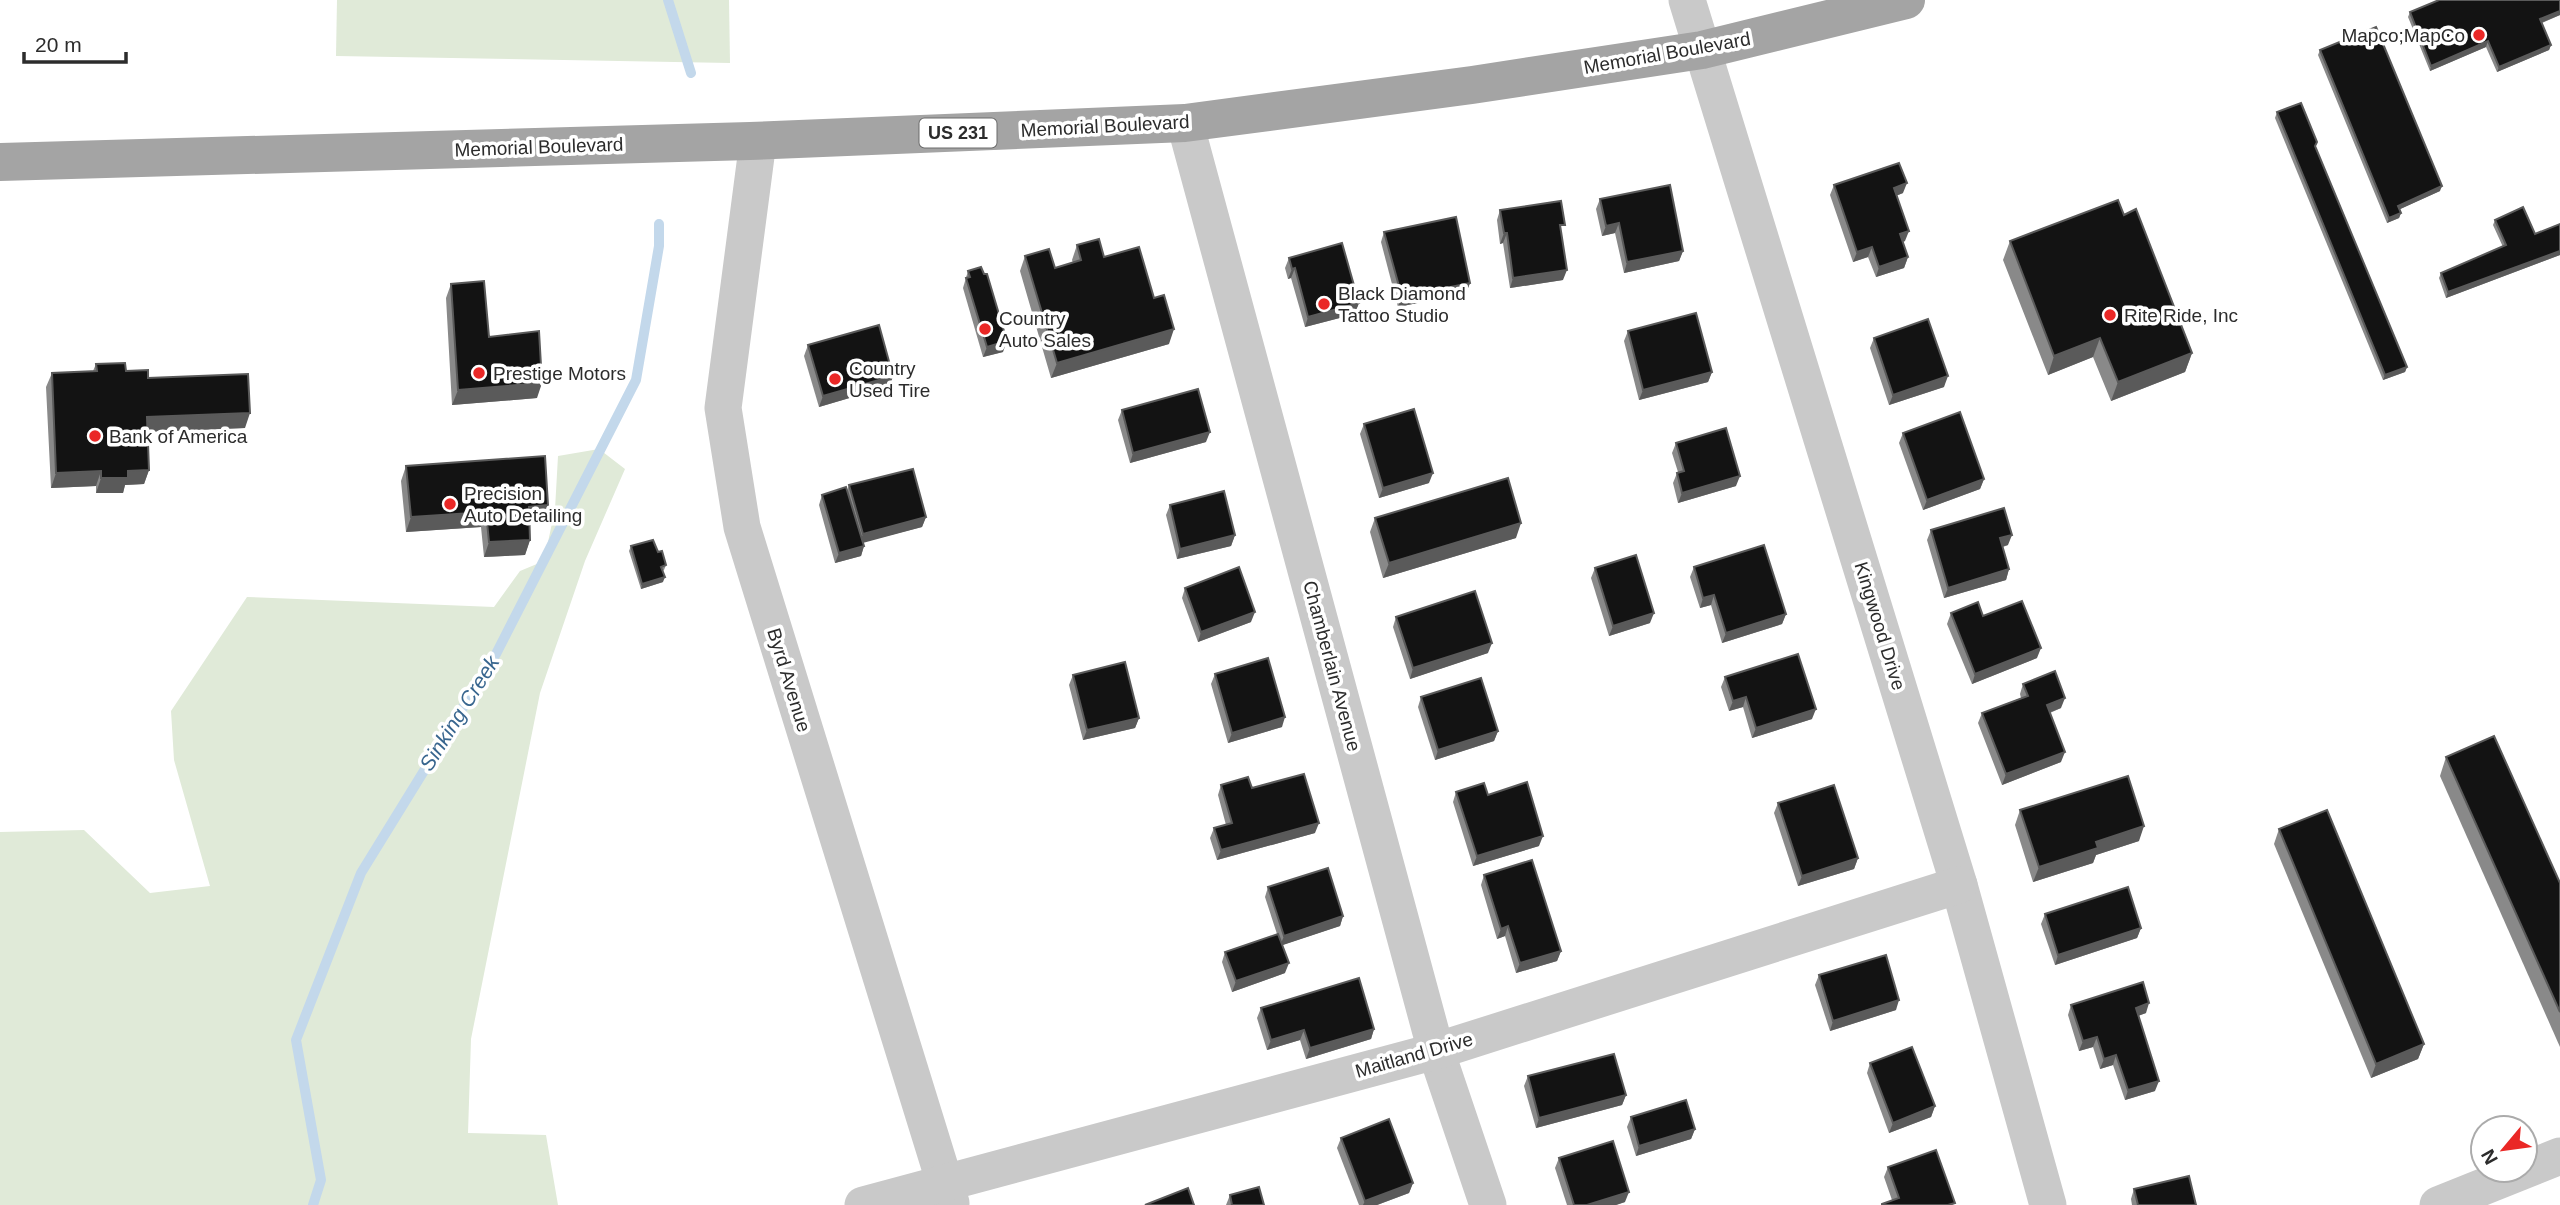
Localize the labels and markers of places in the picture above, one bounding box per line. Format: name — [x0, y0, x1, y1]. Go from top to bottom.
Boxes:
place label: Mapco;MapCo — [2341, 25, 2465, 46]
marker: Mapco;MapCo — [2471, 27, 2487, 43]
place label: Black Diamond Tattoo Studio — [1338, 283, 1466, 326]
marker: Black Diamond Tattoo Studio — [1316, 296, 1332, 312]
place label: Rite Ride, Inc — [2124, 305, 2238, 326]
marker: Rite Ride, Inc — [2102, 307, 2118, 323]
place label: Country Auto Sales — [999, 308, 1091, 351]
marker: Country Auto Sales — [977, 321, 993, 337]
place label: Country Used Tire — [849, 358, 930, 401]
place label: Prestige Motors — [493, 363, 626, 384]
marker: Prestige Motors — [471, 365, 487, 381]
marker: Country Used Tire — [827, 371, 843, 387]
place label: Bank of America — [109, 426, 248, 447]
marker: Bank of America — [87, 428, 103, 444]
place label: Precision Auto Detailing — [464, 483, 582, 526]
marker: Precision Auto Detailing — [442, 496, 458, 512]

